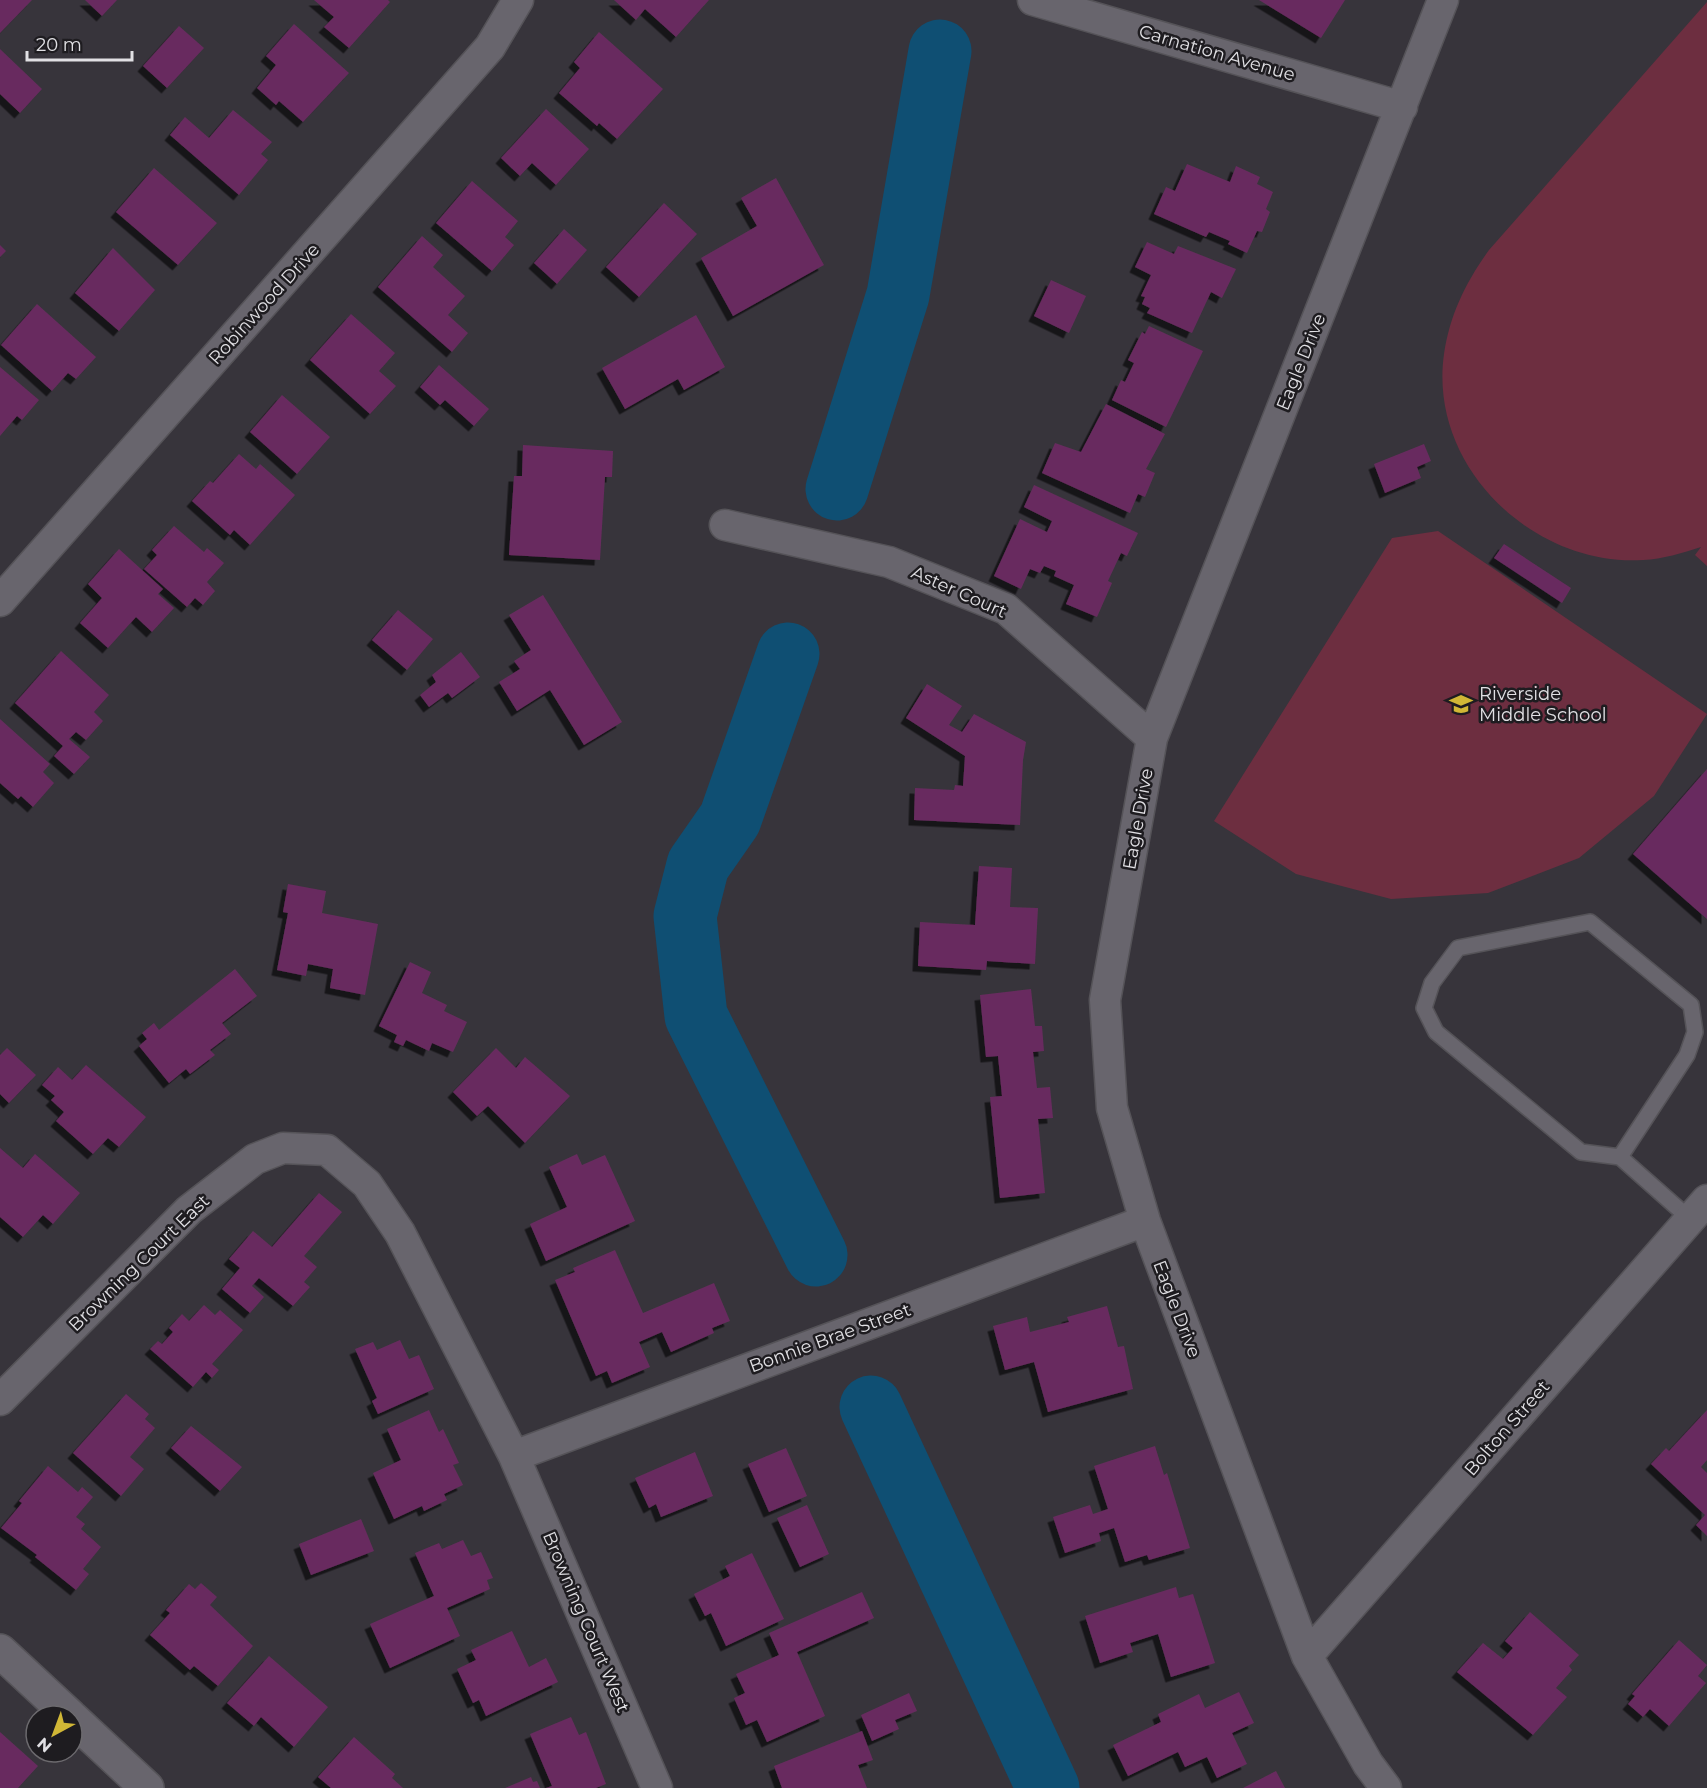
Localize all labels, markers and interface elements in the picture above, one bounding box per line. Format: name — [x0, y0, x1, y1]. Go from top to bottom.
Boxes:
street label: Carnation Avenue — [1136, 20, 1298, 86]
scale bar — [27, 24, 132, 62]
text: 20 m — [36, 34, 82, 56]
street label: Robinwood Drive — [204, 239, 324, 369]
street label: Eagle Drive — [1272, 310, 1330, 414]
street label: Aster Court — [908, 561, 1010, 623]
place label: Riverside Middle School — [1479, 683, 1607, 726]
school or university icon: Riverside Middle School — [1448, 691, 1474, 717]
street label: Eagle Drive — [1118, 767, 1158, 871]
street label: Browning Court East — [64, 1190, 214, 1336]
street label: Eagle Drive — [1148, 1257, 1206, 1361]
street label: Bonnie Brae Street — [746, 1299, 914, 1377]
street label: Bolton Street — [1460, 1376, 1554, 1480]
street label: Browning Court West — [538, 1528, 634, 1716]
north arrow — [24, 1704, 84, 1764]
text: N — [33, 1734, 56, 1756]

